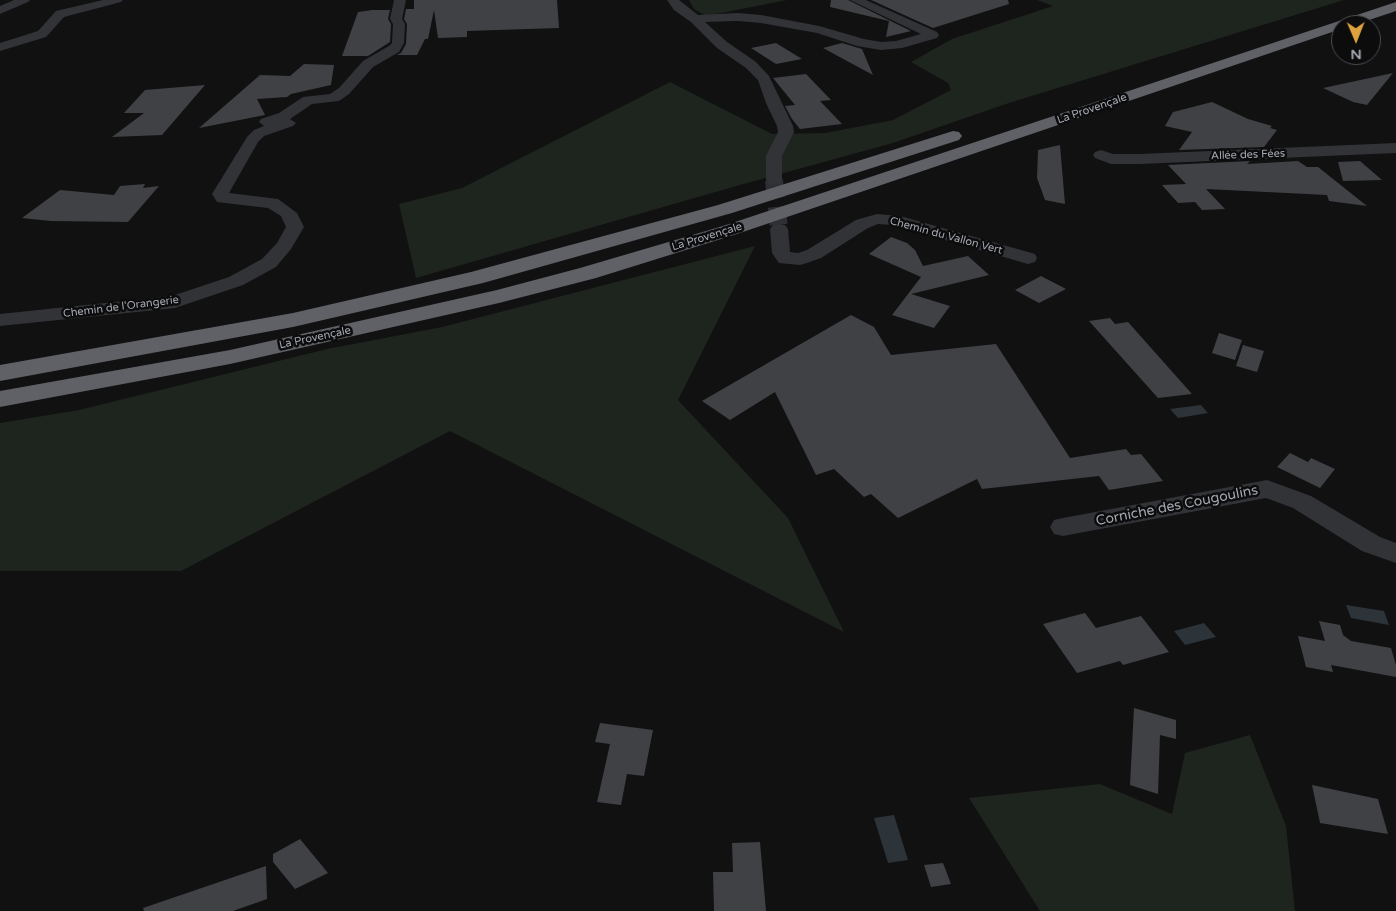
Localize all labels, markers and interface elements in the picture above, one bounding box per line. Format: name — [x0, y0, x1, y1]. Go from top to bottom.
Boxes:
north arrow — [1331, 15, 1381, 65]
text: N — [1350, 46, 1362, 63]
street label: La Provençale — [1055, 91, 1129, 127]
street label: Allée des Fées — [1211, 147, 1285, 163]
street label: Chemin du Vallon Vert — [888, 215, 1004, 257]
street label: La Provençale — [670, 220, 744, 254]
street label: Chemin de l'Orangerie — [62, 293, 180, 321]
street label: La Provençale — [278, 324, 352, 352]
street label: Corniche des Cougoulins — [1095, 482, 1259, 530]

